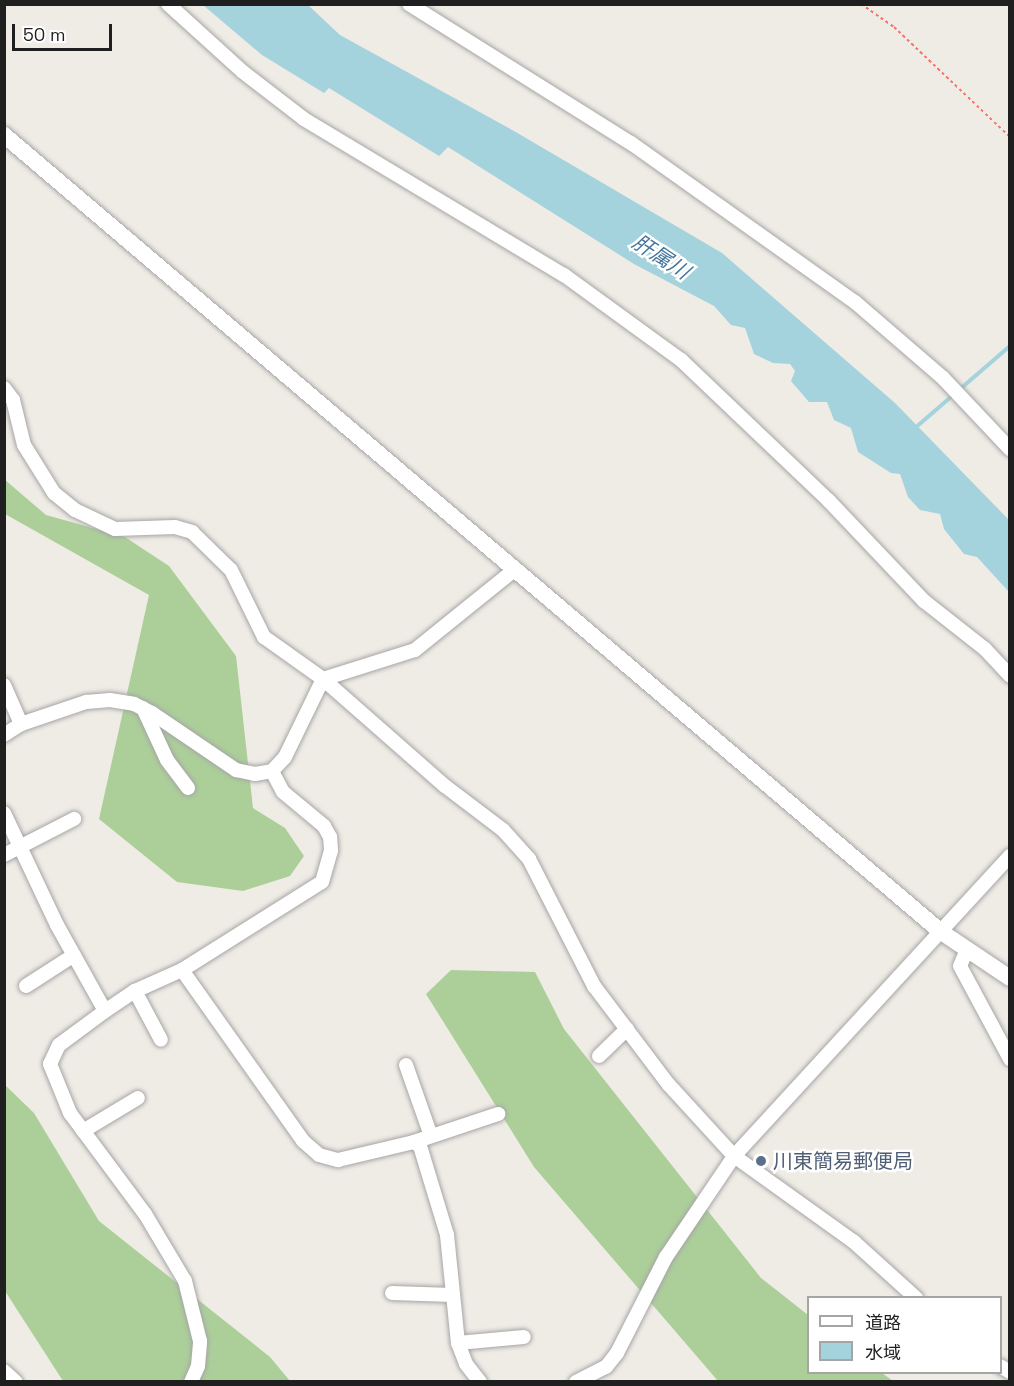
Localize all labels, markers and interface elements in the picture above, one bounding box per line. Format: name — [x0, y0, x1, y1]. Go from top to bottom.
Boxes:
scale bar — [15, 12, 116, 50]
text: 50 m — [23, 23, 65, 46]
water label: 肝属川 — [628, 229, 694, 285]
place label: 川東簡易郵便局 — [773, 1149, 913, 1173]
marker: 川東簡易郵便局 — [754, 1154, 768, 1168]
legend — [807, 1296, 1002, 1374]
text: 道路 — [865, 1311, 901, 1334]
text: 水域 — [865, 1341, 901, 1364]

